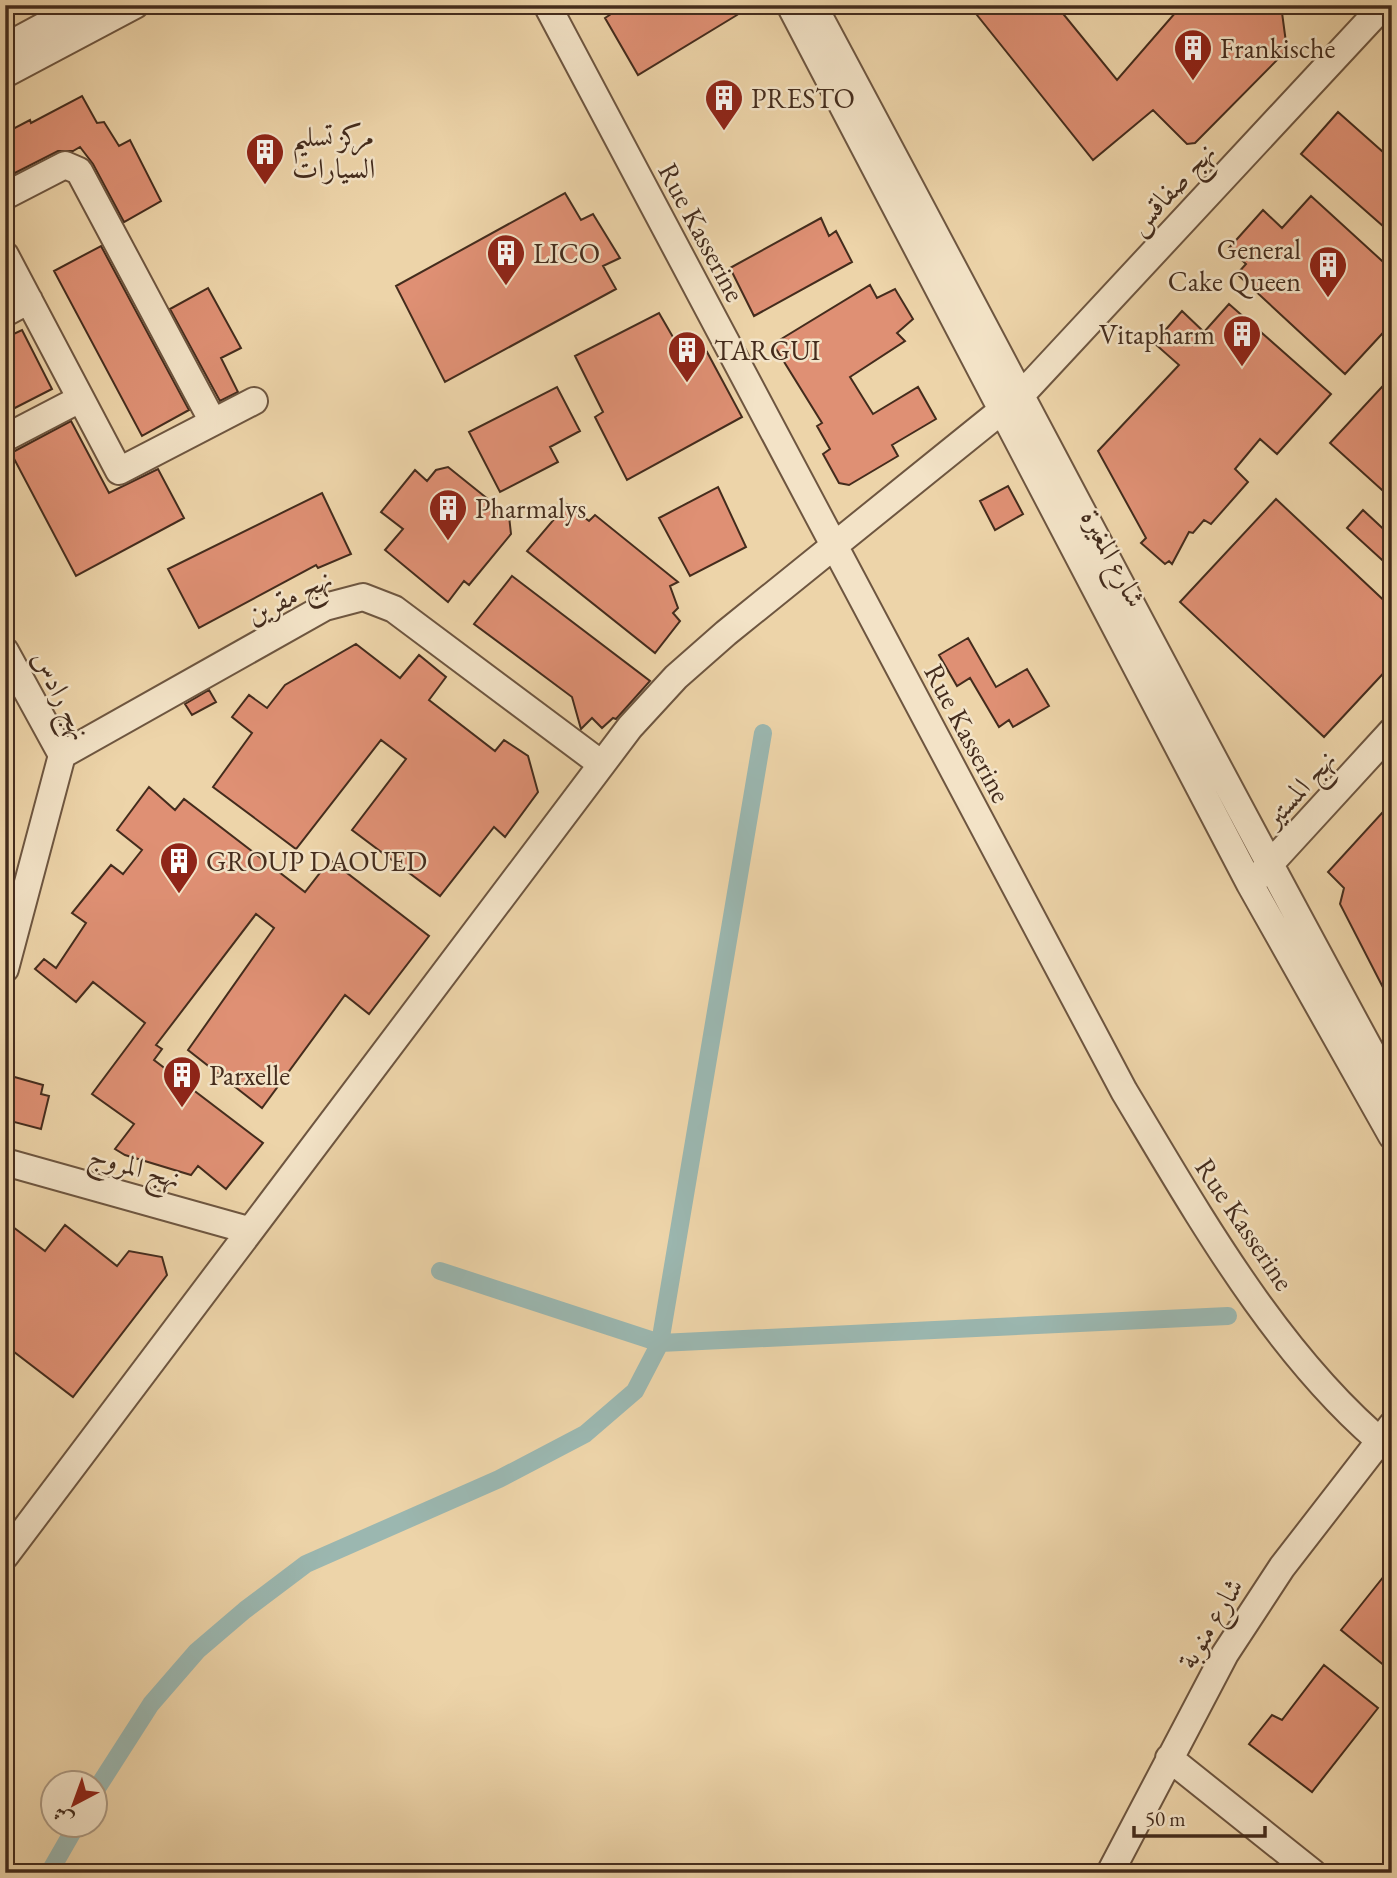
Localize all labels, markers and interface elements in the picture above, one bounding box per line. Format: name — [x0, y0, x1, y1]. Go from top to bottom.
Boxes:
building icon: Frankische — [1172, 27, 1214, 82]
place label: Frankische — [1220, 30, 1335, 66]
building icon: PRESTO — [703, 77, 745, 132]
place label: PRESTO — [751, 80, 855, 116]
place label: مركز تسليم السيارات — [292, 118, 375, 186]
building icon: مركز تسليم السيارات — [244, 131, 286, 186]
street label: نهج صفاقس — [1119, 134, 1228, 247]
street label: Rue Kasserine — [650, 156, 754, 308]
place label: General Cake Queen — [1168, 231, 1301, 299]
building icon: LICO — [485, 232, 527, 287]
place label: LICO — [533, 235, 600, 271]
building icon: General Cake Queen — [1307, 244, 1349, 299]
building icon: Vitapharm — [1221, 313, 1263, 368]
place label: Vitapharm — [1099, 316, 1215, 352]
building icon: TARGUI — [666, 329, 708, 384]
place label: TARGUI — [714, 332, 821, 368]
building icon: Pharmalys — [427, 487, 469, 542]
place label: Pharmalys — [475, 490, 586, 526]
street label: شارع المغيرة — [1068, 503, 1155, 616]
street label: نهج مقرين — [240, 560, 341, 639]
street label: نهج رادس — [18, 644, 99, 749]
street label: Rue Kasserine — [916, 657, 1020, 809]
street label: نهج المستير — [1253, 742, 1349, 841]
building icon: GROUP DAOUED — [158, 840, 200, 895]
place label: GROUP DAOUED — [206, 843, 427, 879]
building icon: Parxelle — [161, 1054, 203, 1109]
place label: Parxelle — [209, 1057, 290, 1093]
street label: نهج المروج — [83, 1136, 185, 1204]
street label: Rue Kasserine — [1187, 1151, 1303, 1297]
street label: شارع منوبة — [1169, 1571, 1256, 1678]
north arrow — [38, 1770, 108, 1840]
scale bar — [1134, 1794, 1266, 1838]
text: ش — [48, 1801, 78, 1832]
text: 50 m — [1145, 1805, 1186, 1832]

